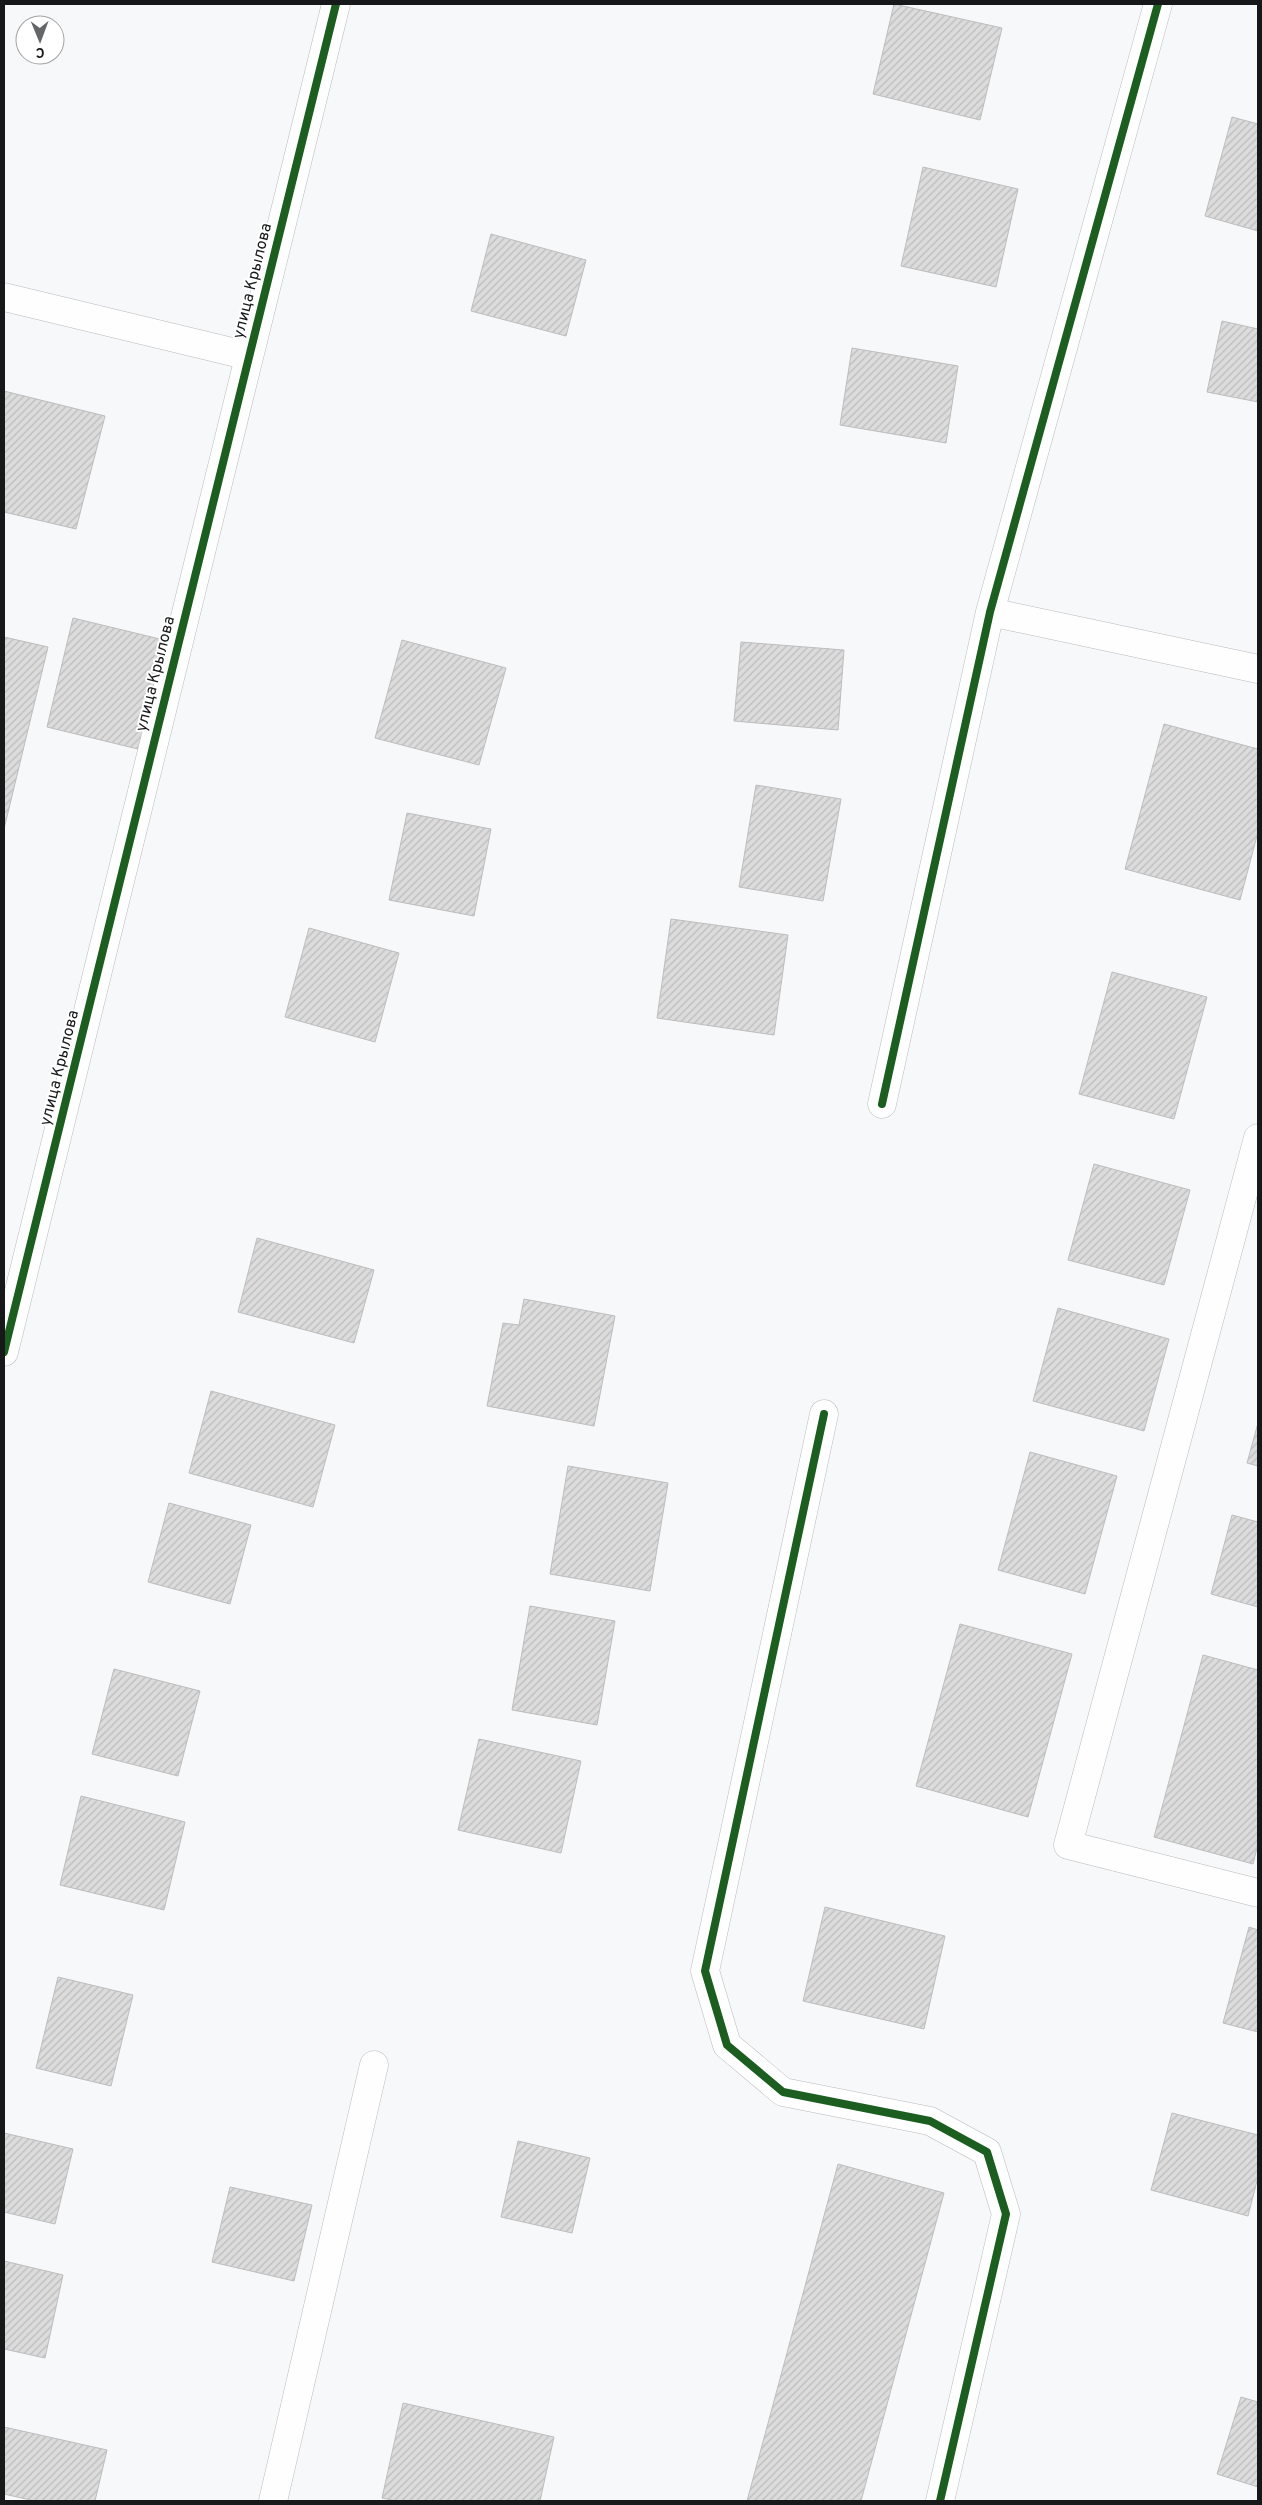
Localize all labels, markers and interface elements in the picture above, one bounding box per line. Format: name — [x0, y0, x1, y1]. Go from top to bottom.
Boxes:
north arrow — [15, 15, 65, 65]
text: С — [36, 43, 45, 60]
street label: улица Крылова — [229, 221, 277, 341]
street label: улица Крылова — [132, 614, 180, 734]
street label: улица Крылова — [36, 1008, 84, 1128]

